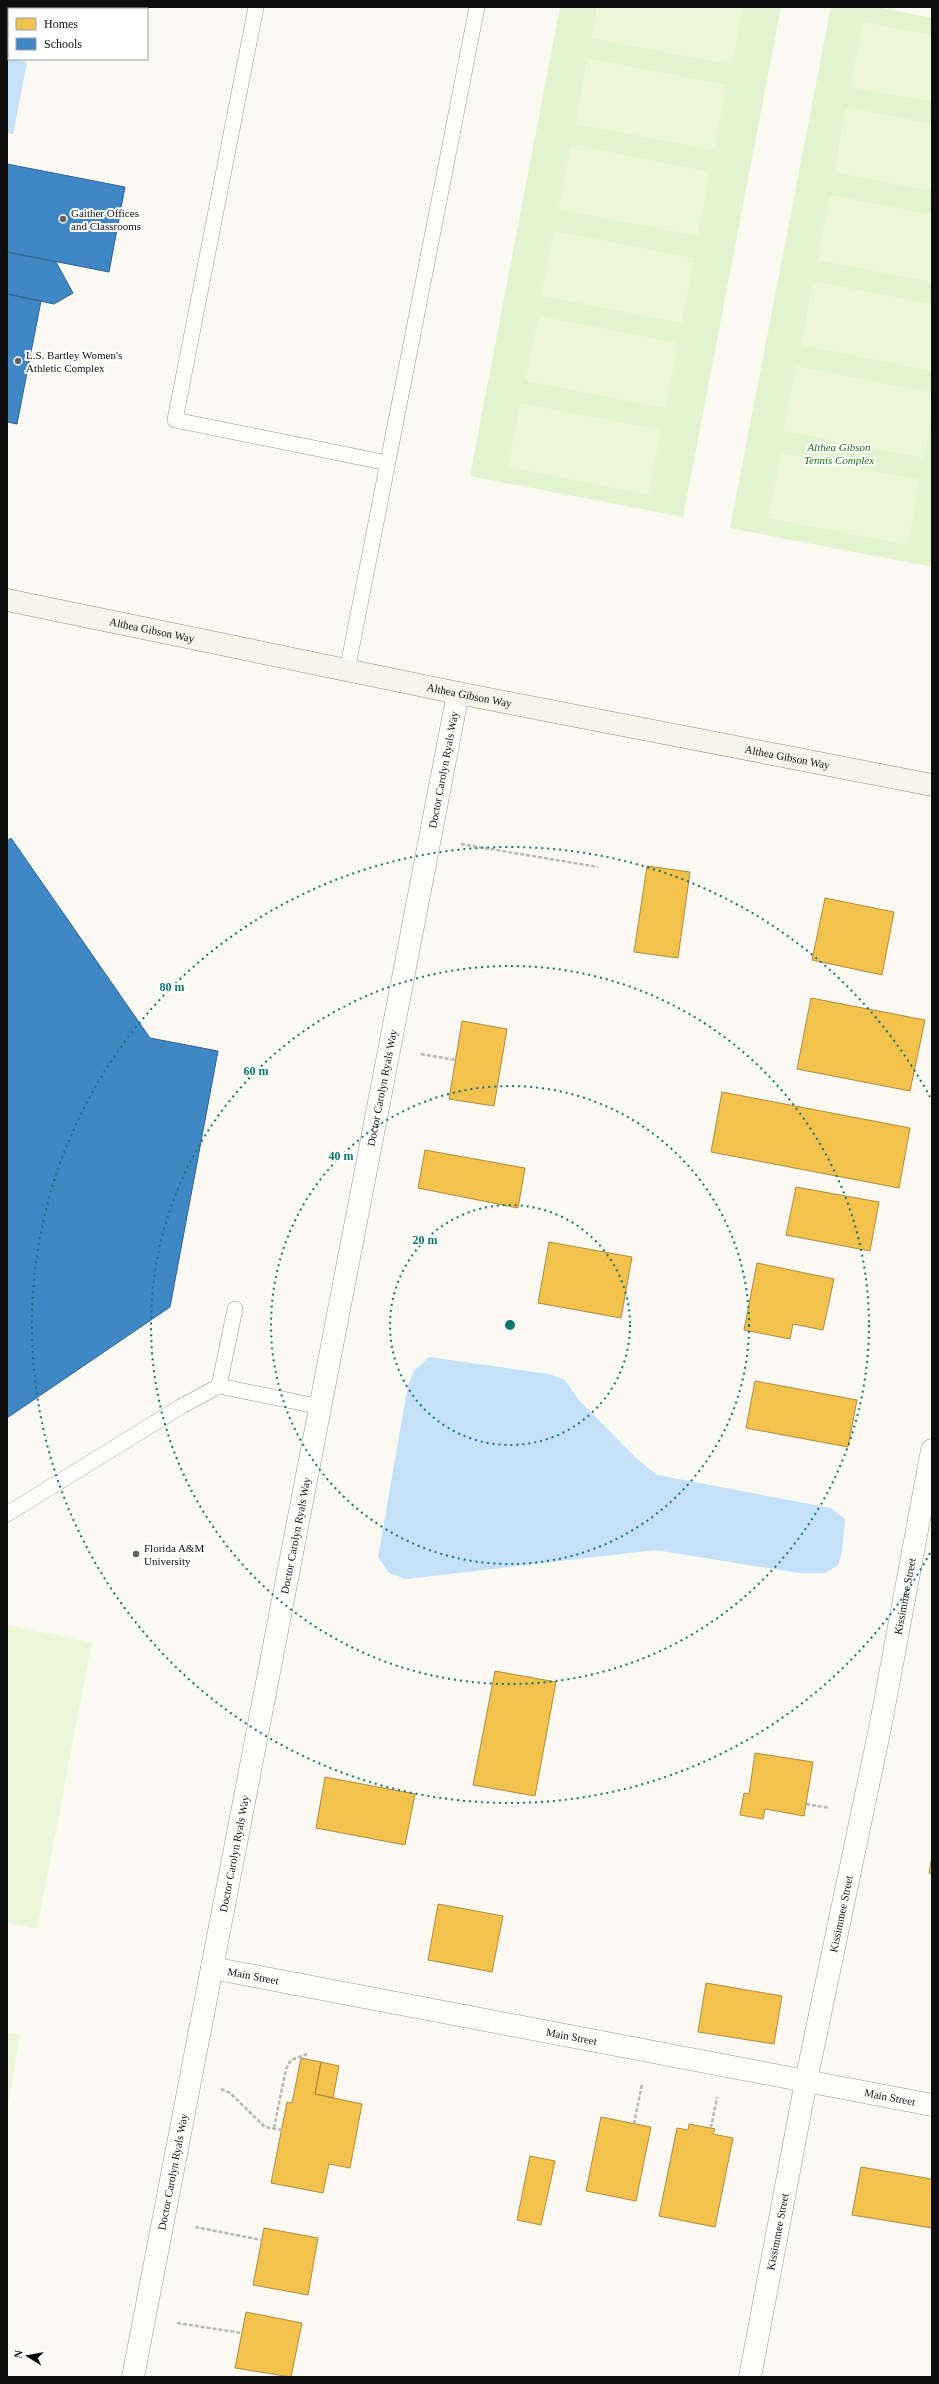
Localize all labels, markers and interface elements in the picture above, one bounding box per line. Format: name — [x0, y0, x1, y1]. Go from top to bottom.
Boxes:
legend — [8, 8, 148, 60]
text: Homes — [44, 17, 78, 31]
text: Schools — [44, 37, 82, 51]
place label: Gaither Offices and Classrooms — [71, 207, 141, 232]
marker: Gaither Offices and Classrooms — [58, 214, 68, 224]
place label: L.S. Bartley Women's Athletic Complex — [26, 349, 122, 374]
marker: L.S. Bartley Women's Athletic Complex — [13, 356, 23, 366]
park label: Althea Gibson Tennis Complex — [804, 441, 874, 466]
street label: Althea Gibson Way — [108, 615, 196, 645]
street label: Althea Gibson Way — [426, 681, 513, 709]
street label: Doctor Carolyn Ryals Way — [426, 710, 460, 829]
street label: Althea Gibson Way — [744, 743, 831, 771]
text: 80 m — [160, 980, 185, 994]
street label: Doctor Carolyn Ryals Way — [365, 1028, 399, 1147]
text: 60 m — [244, 1064, 269, 1078]
text: 40 m — [329, 1149, 354, 1163]
text: 20 m — [413, 1233, 438, 1247]
centre of rings — [503, 1318, 517, 1332]
street label: Doctor Carolyn Ryals Way — [278, 1476, 313, 1595]
place label: Florida A&M University — [144, 1542, 204, 1567]
marker: Florida A&M University — [131, 1549, 141, 1559]
street label: Kissimmee Street — [892, 1557, 918, 1636]
street label: Doctor Carolyn Ryals Way — [217, 1794, 251, 1913]
street label: Kissimmee Street — [827, 1874, 855, 1953]
street label: Main Street — [227, 1965, 280, 1987]
street label: Main Street — [545, 2026, 598, 2047]
street label: Main Street — [863, 2086, 916, 2108]
street label: Doctor Carolyn Ryals Way — [155, 2112, 190, 2231]
street label: Kissimmee Street — [764, 2192, 791, 2271]
north arrow — [8, 2336, 48, 2376]
text: N — [12, 2349, 25, 2359]

